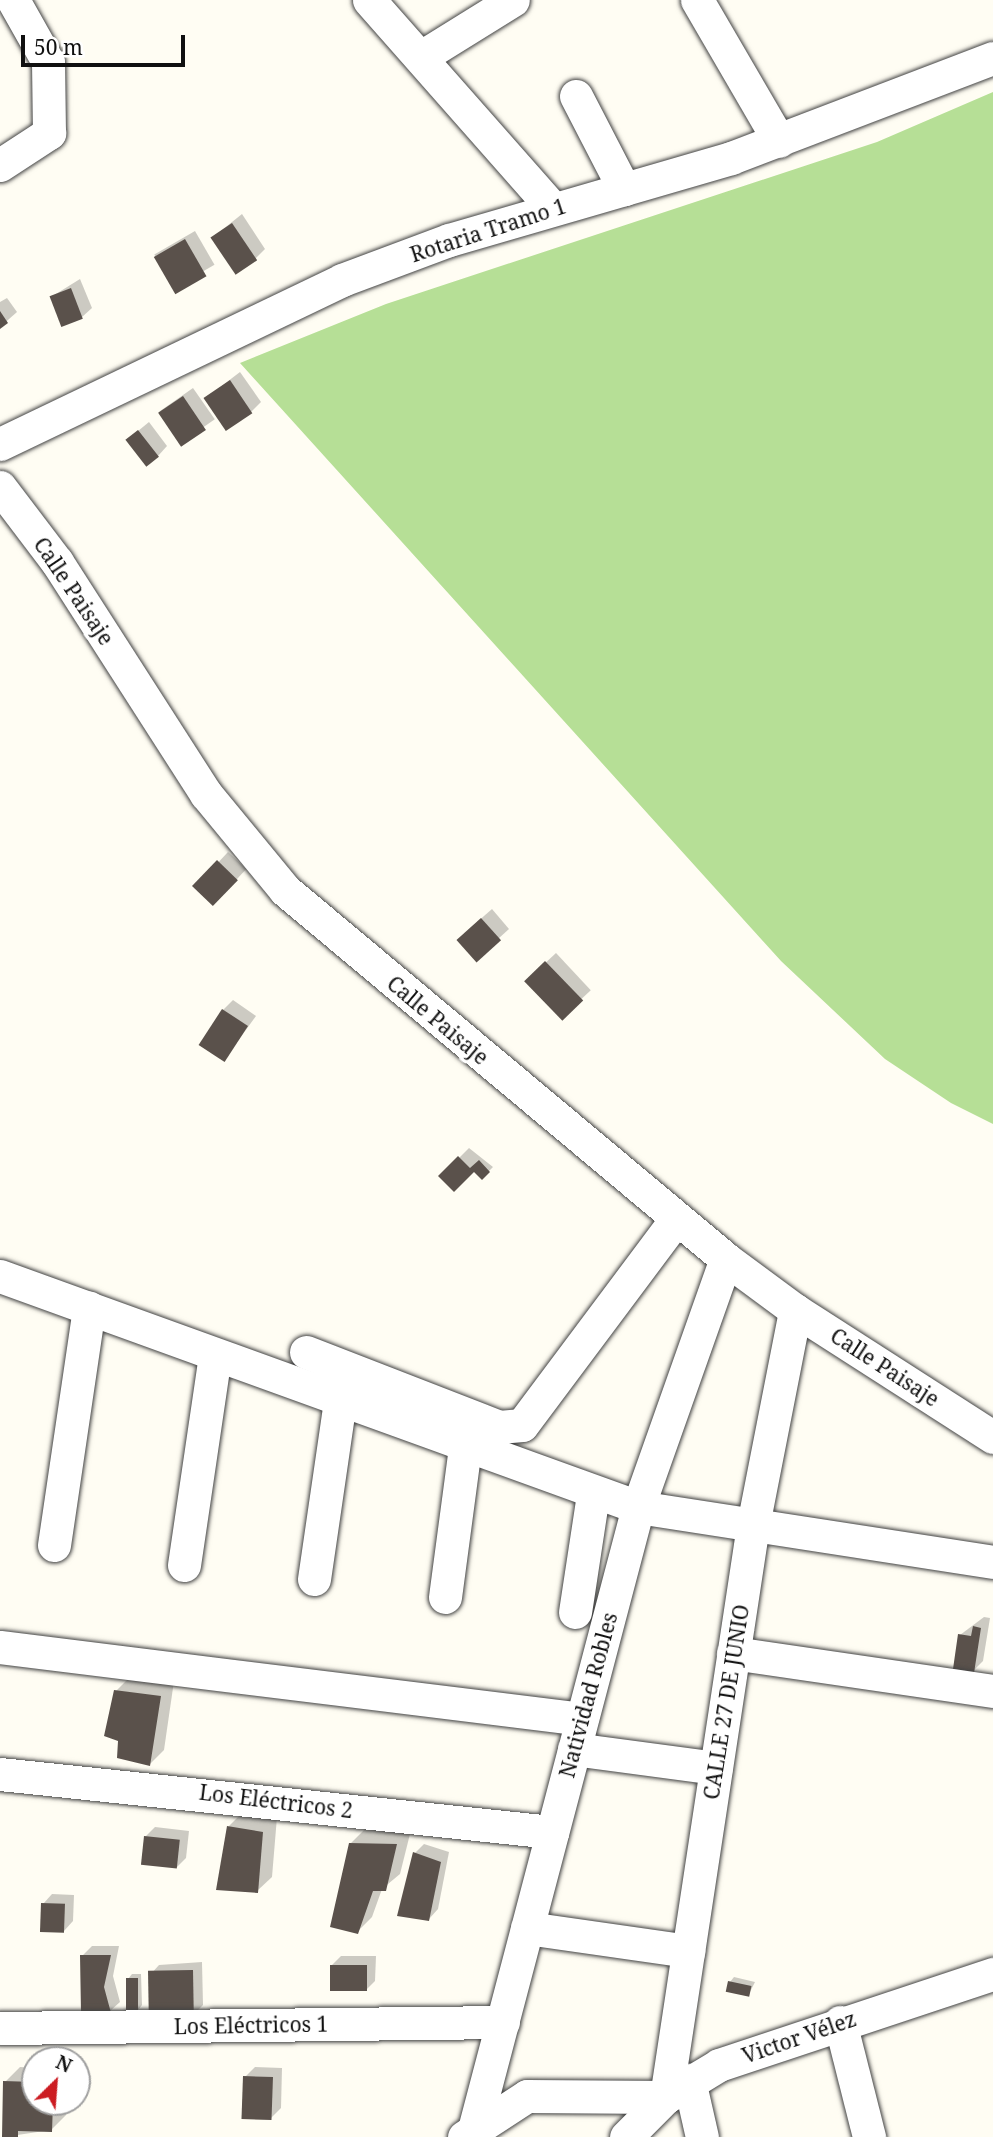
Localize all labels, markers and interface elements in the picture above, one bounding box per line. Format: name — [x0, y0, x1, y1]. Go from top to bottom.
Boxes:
scale bar — [24, 21, 189, 65]
text: 50 m — [34, 33, 83, 61]
street label: Rotaria Tramo 1 — [407, 193, 569, 267]
street label: Calle Paisaje — [29, 532, 119, 650]
street label: Calle Paisaje — [382, 970, 494, 1070]
street label: Calle Paisaje — [826, 1323, 944, 1411]
street label: CALLE 27 DE JUNIO — [698, 1603, 754, 1801]
street label: Natividad Robles — [554, 1610, 622, 1780]
street label: Los Eléctricos 2 — [198, 1779, 354, 1823]
street label: Victor Vélez — [739, 2006, 859, 2068]
street label: Los Eléctricos 1 — [174, 2011, 328, 2039]
north arrow — [21, 2046, 91, 2116]
text: N — [52, 2049, 76, 2079]

